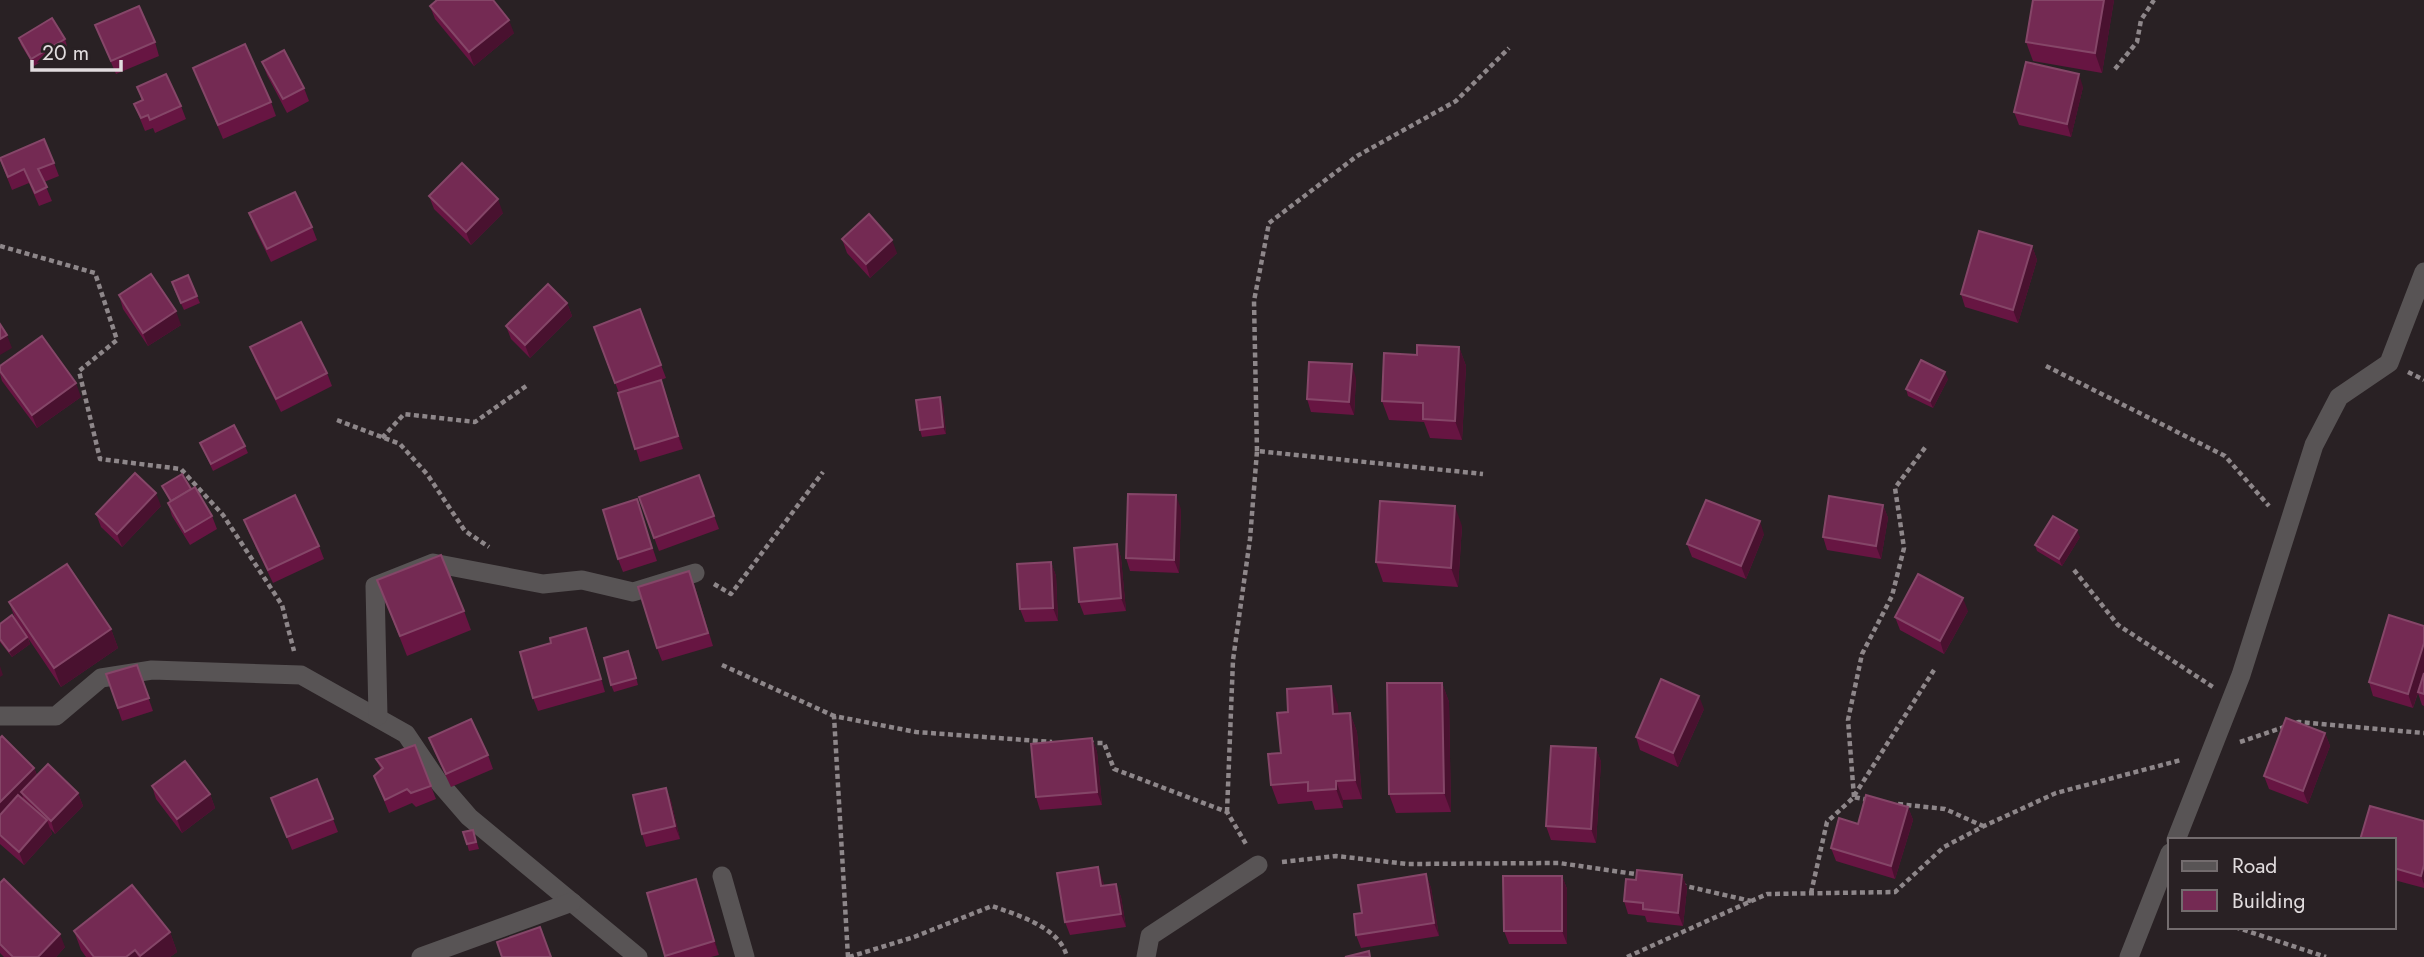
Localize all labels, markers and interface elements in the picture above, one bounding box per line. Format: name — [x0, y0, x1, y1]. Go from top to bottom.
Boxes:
scale bar — [32, 28, 121, 72]
text: 20 m — [42, 38, 89, 68]
legend — [2168, 838, 2396, 929]
text: Road — [2232, 851, 2277, 881]
text: Building — [2232, 886, 2305, 916]

